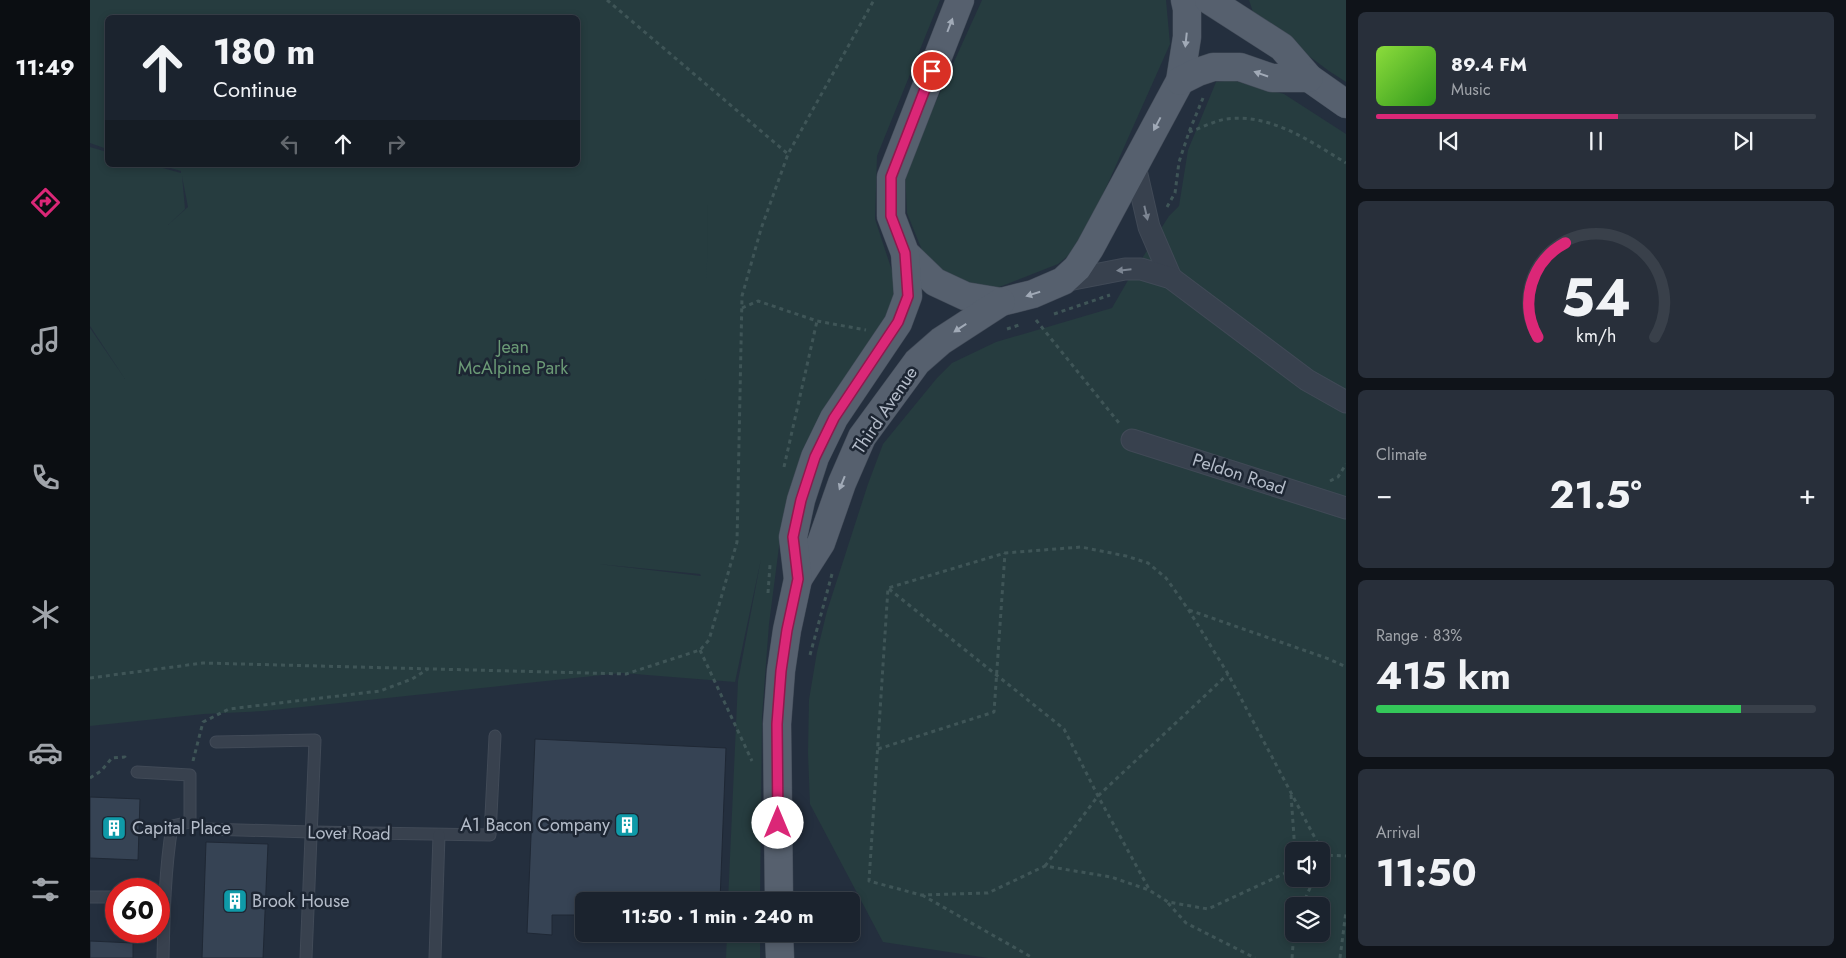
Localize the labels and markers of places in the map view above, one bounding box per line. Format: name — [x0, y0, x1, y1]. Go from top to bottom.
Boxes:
pin — [911, 50, 953, 92]
place label: A1 Bacon Company — [460, 812, 610, 838]
building icon: A1 Bacon Company — [614, 812, 640, 838]
building icon: Capital Place — [101, 815, 127, 841]
place label: Capital Place — [132, 815, 231, 841]
building icon: Brook House — [222, 888, 248, 914]
place label: Brook House — [252, 888, 350, 914]

